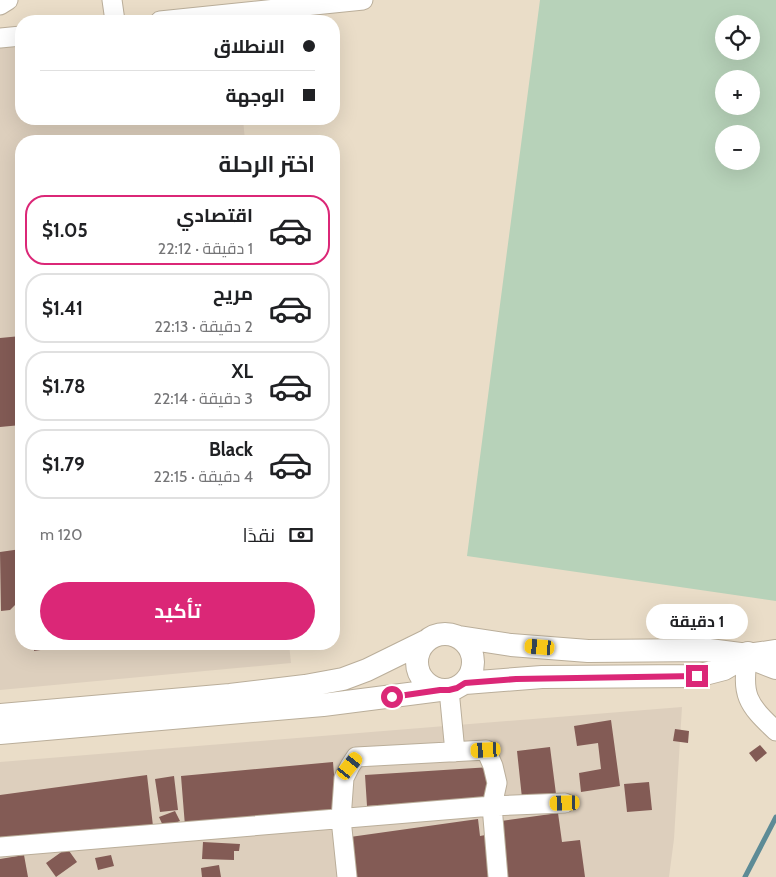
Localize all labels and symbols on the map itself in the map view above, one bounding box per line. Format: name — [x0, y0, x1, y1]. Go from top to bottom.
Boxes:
callout: 1 دقيقة — [646, 604, 748, 638]
car — [524, 638, 555, 656]
route end — [686, 665, 708, 687]
route start — [381, 686, 403, 708]
car — [470, 742, 501, 758]
car — [334, 750, 365, 782]
car — [549, 795, 580, 811]

